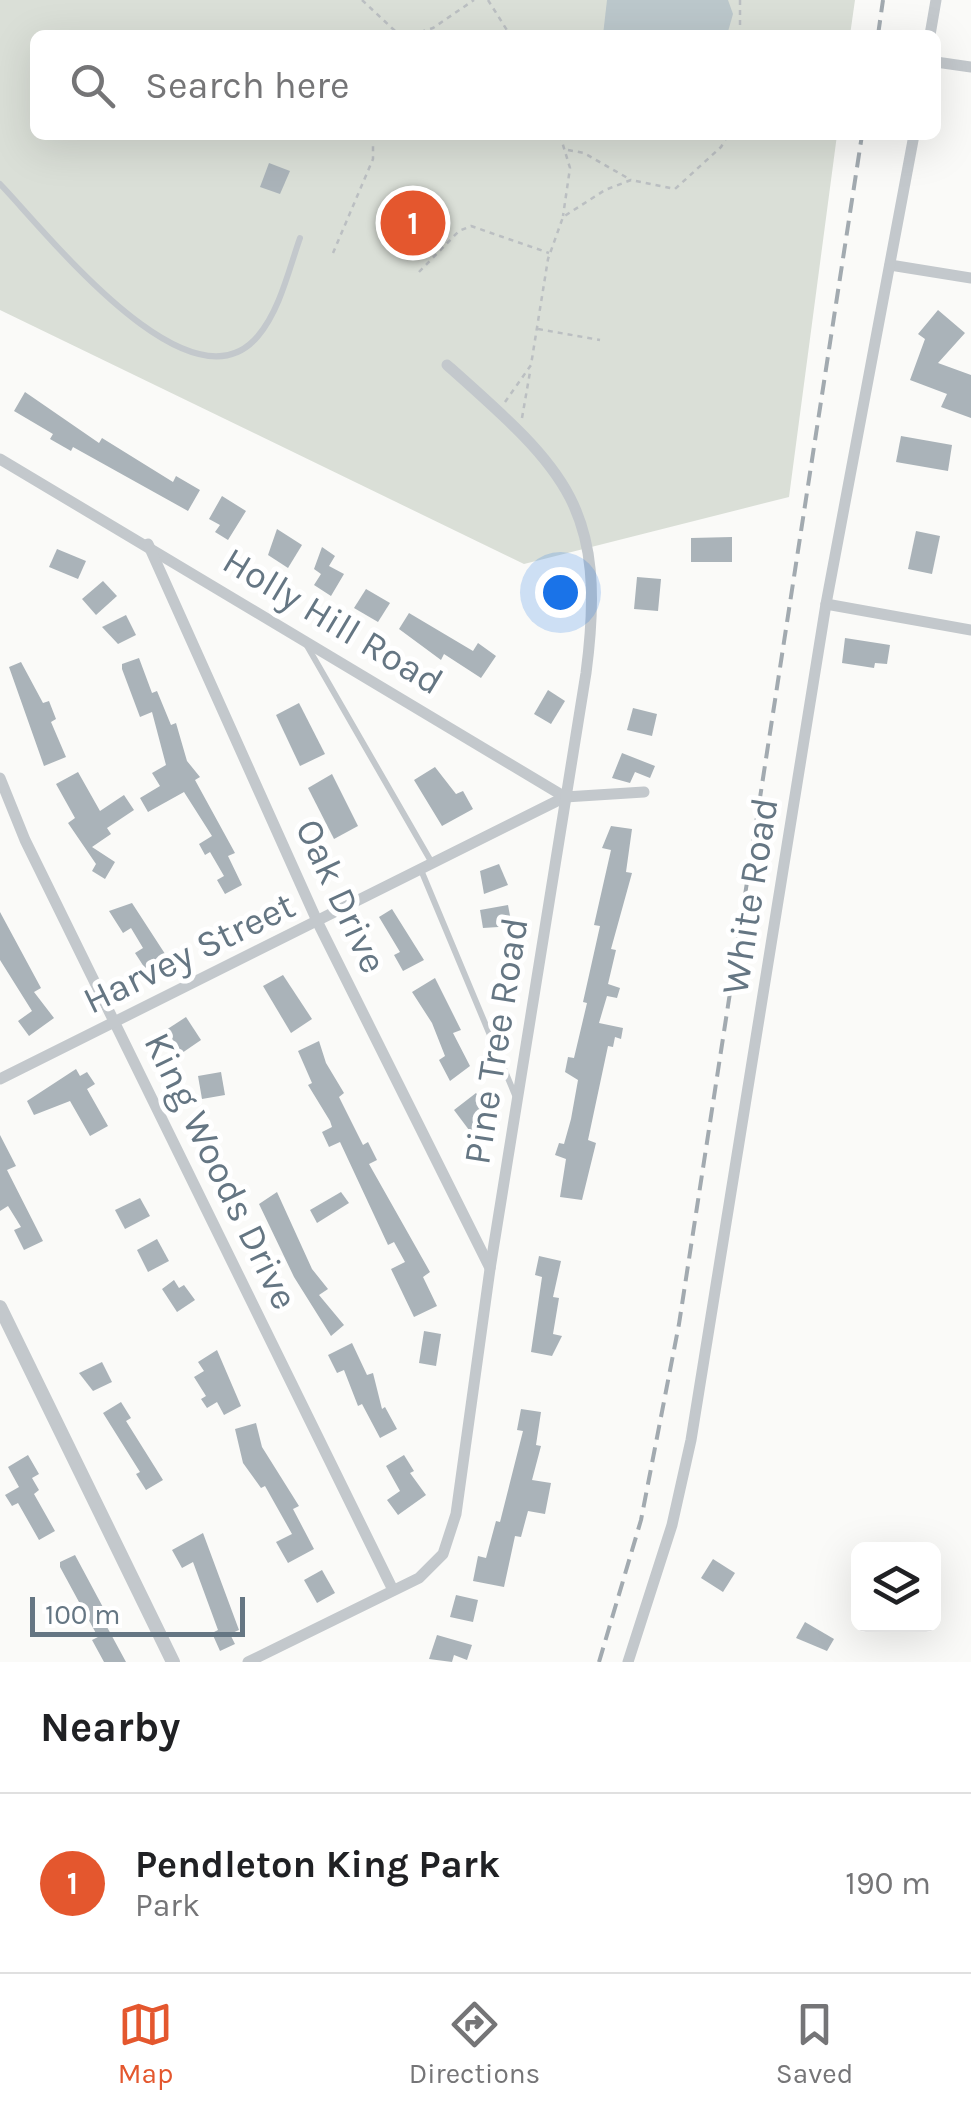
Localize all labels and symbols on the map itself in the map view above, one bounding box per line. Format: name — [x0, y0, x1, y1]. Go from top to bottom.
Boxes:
pin: 1 — [380, 186, 446, 260]
street label: Holly Hill Road — [215, 538, 451, 704]
your location — [535, 567, 586, 618]
street label: White Road — [712, 794, 788, 998]
street label: Oak Drive — [286, 812, 396, 980]
street label: Harvey Street — [76, 882, 302, 1024]
street label: Pine Tree Road — [454, 914, 538, 1168]
street label: King Woods Drive — [135, 1025, 307, 1317]
scale bar — [30, 1592, 245, 1636]

